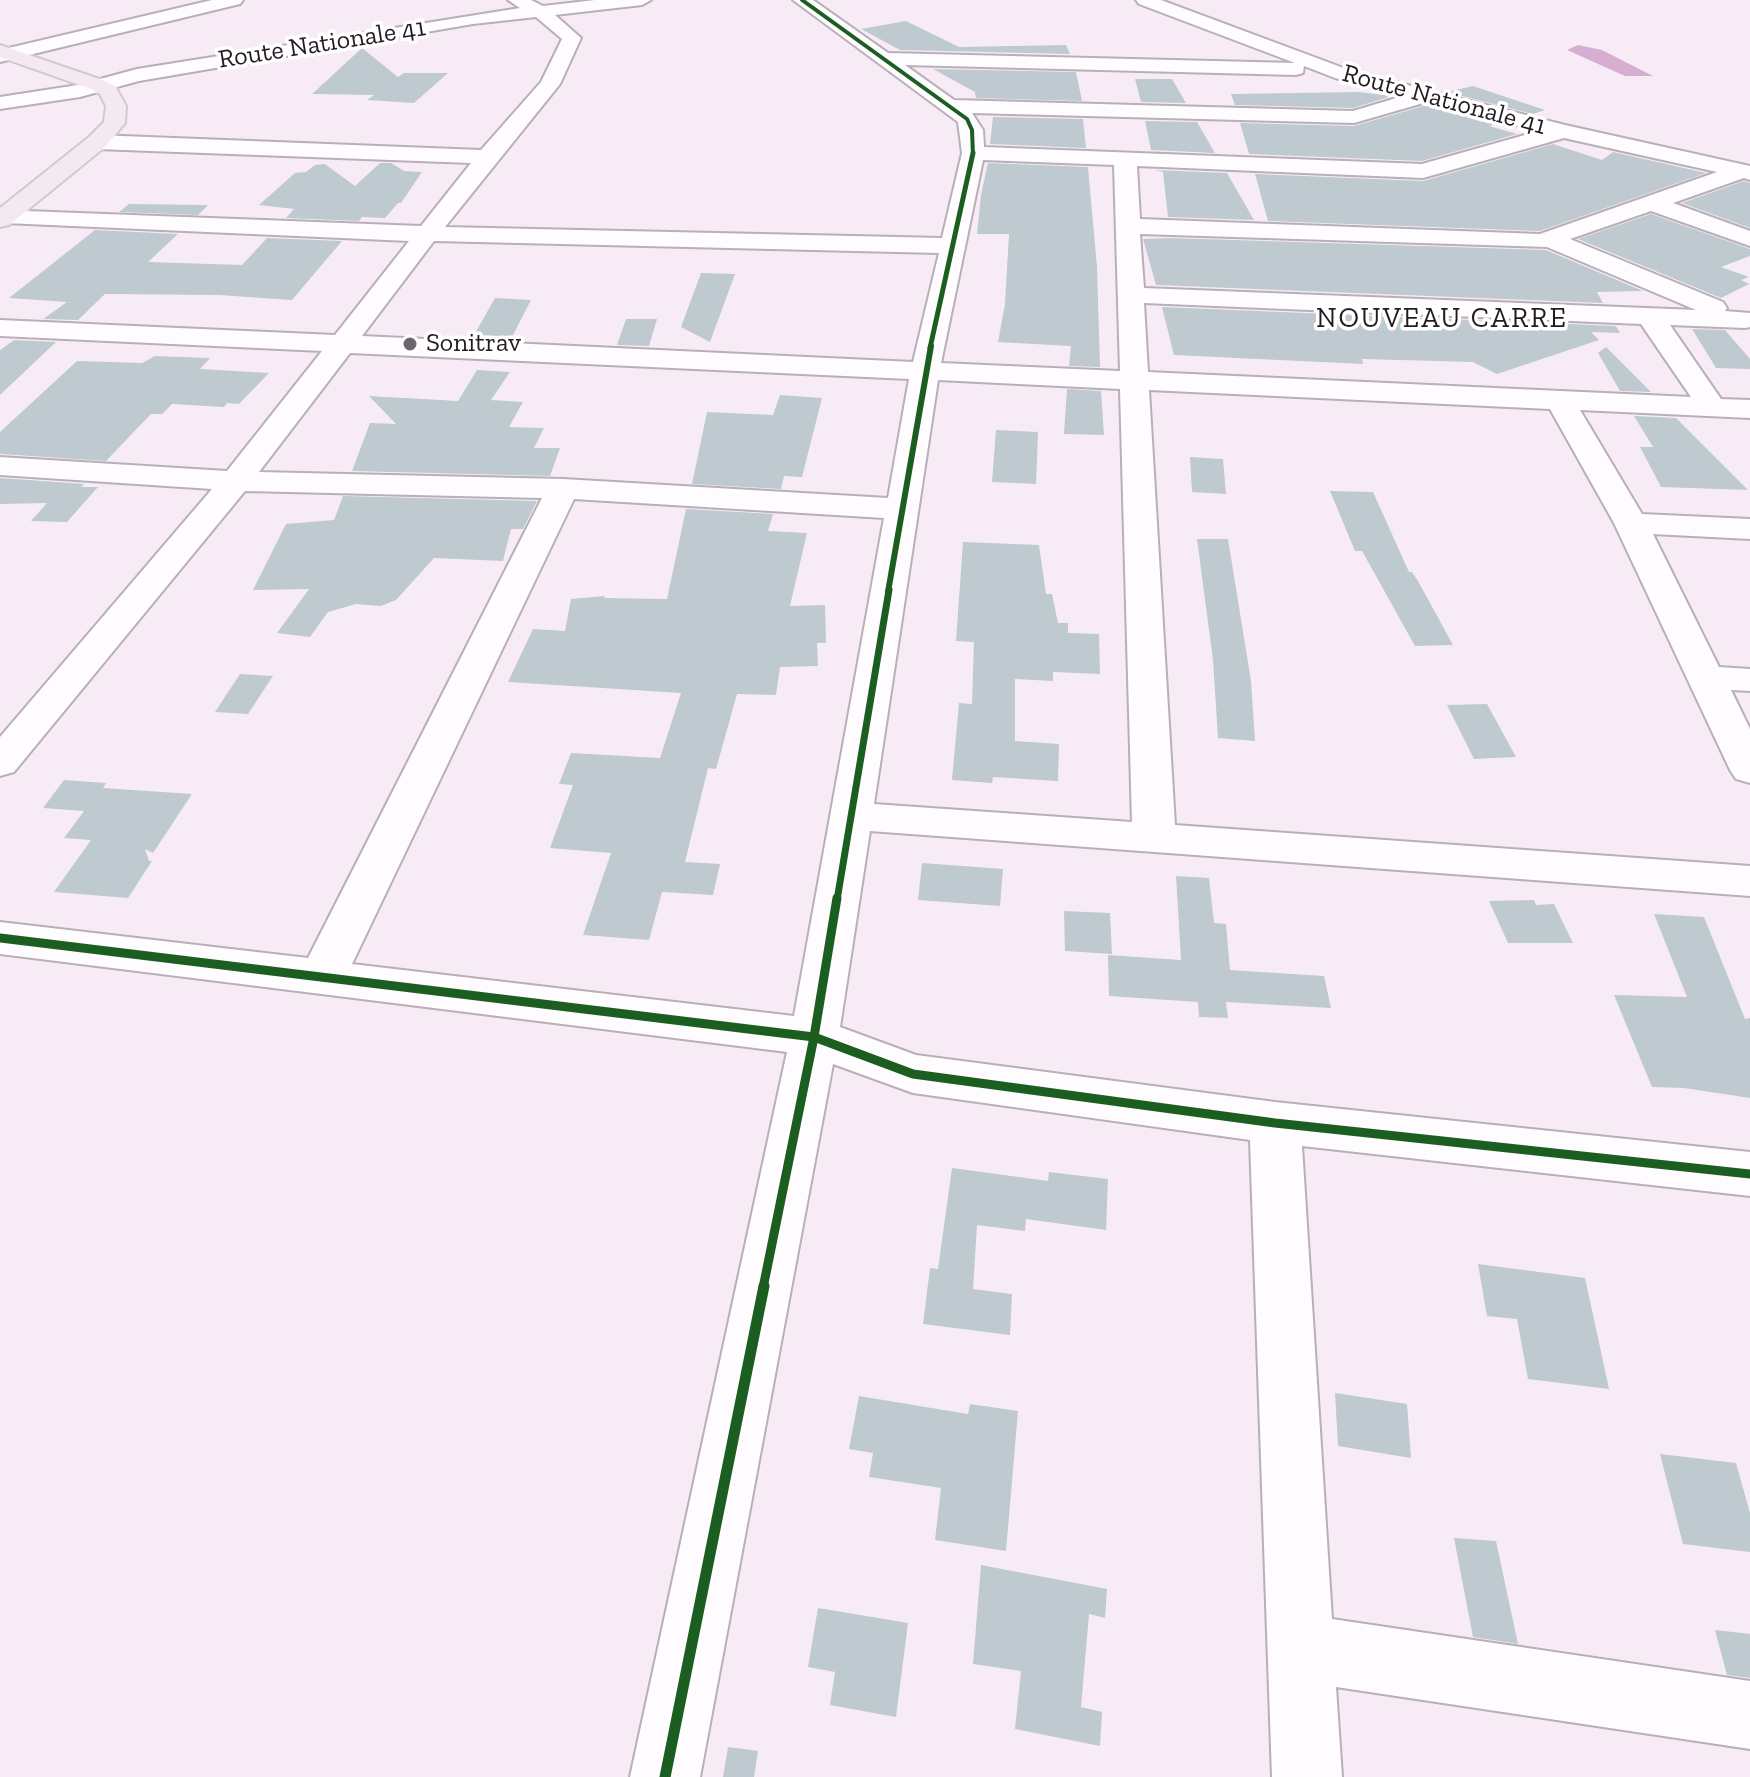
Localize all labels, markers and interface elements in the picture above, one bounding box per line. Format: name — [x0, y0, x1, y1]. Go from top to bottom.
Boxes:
street label: Route Nationale 41 — [216, 12, 428, 76]
street label: Route Nationale 41 — [1339, 58, 1549, 142]
district label: NOUVEAU CARRE — [1316, 302, 1568, 336]
place label: Sonitrav — [426, 328, 521, 360]
marker: Sonitrav — [401, 335, 419, 353]

